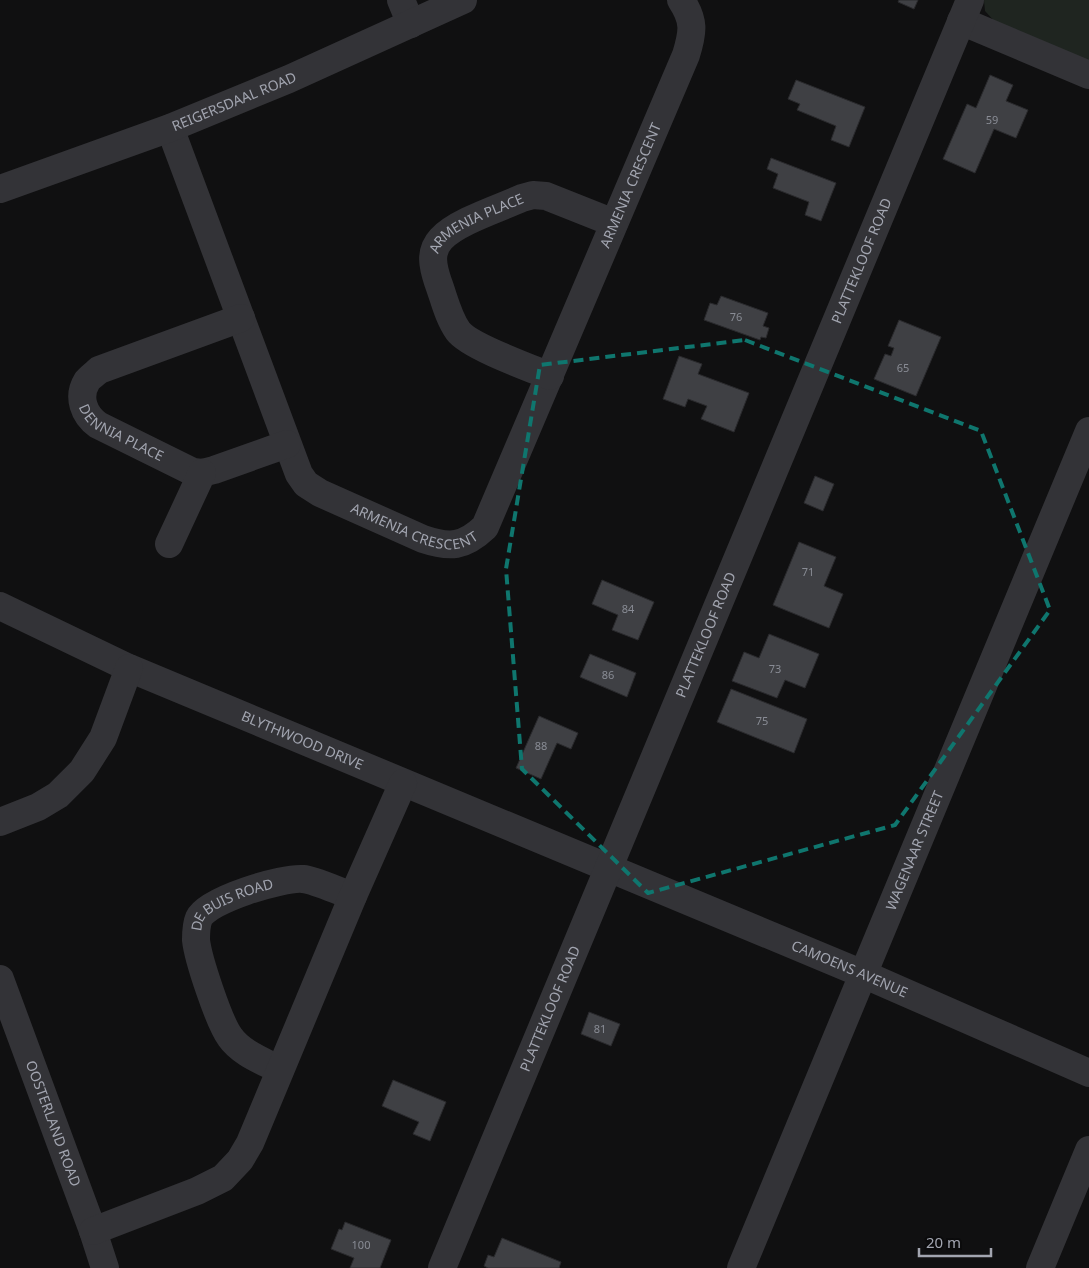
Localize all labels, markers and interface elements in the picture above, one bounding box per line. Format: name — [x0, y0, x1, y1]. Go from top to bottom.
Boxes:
street label: REIGERSDAAL ROAD — [169, 67, 299, 135]
house number: 59 — [986, 112, 998, 127]
street label: ARMENIA CRESCENT — [595, 119, 665, 251]
street label: ARMENIA PLACE — [424, 189, 526, 256]
street label: PLATTEKLOOF ROAD — [826, 195, 896, 326]
house number: 76 — [730, 309, 742, 324]
house number: 65 — [897, 360, 909, 375]
street label: DENNIA PLACE — [75, 401, 167, 465]
street label: ARMENIA CRESCENT — [348, 498, 481, 554]
house number: 71 — [802, 564, 814, 579]
street label: PLATTEKLOOF ROAD — [671, 569, 740, 700]
house number: 84 — [622, 601, 635, 616]
house number: 73 — [769, 661, 781, 676]
house number: 86 — [602, 667, 614, 682]
street label: BLYTHWOOD DRIVE — [239, 706, 367, 774]
house number: 75 — [756, 713, 768, 728]
house number: 88 — [535, 738, 547, 753]
street label: WAGENAAR STREET — [881, 788, 947, 913]
street label: DE BUIS ROAD — [186, 874, 275, 932]
street label: CAMOENS AVENUE — [789, 935, 911, 1001]
street label: PLATTEKLOOF ROAD — [515, 943, 584, 1074]
house number: 81 — [594, 1021, 606, 1036]
street label: OOSTERLAND ROAD — [22, 1058, 86, 1189]
scale bar — [919, 1226, 992, 1258]
text: 20 m — [926, 1232, 961, 1252]
house number: 100 — [352, 1237, 370, 1252]

